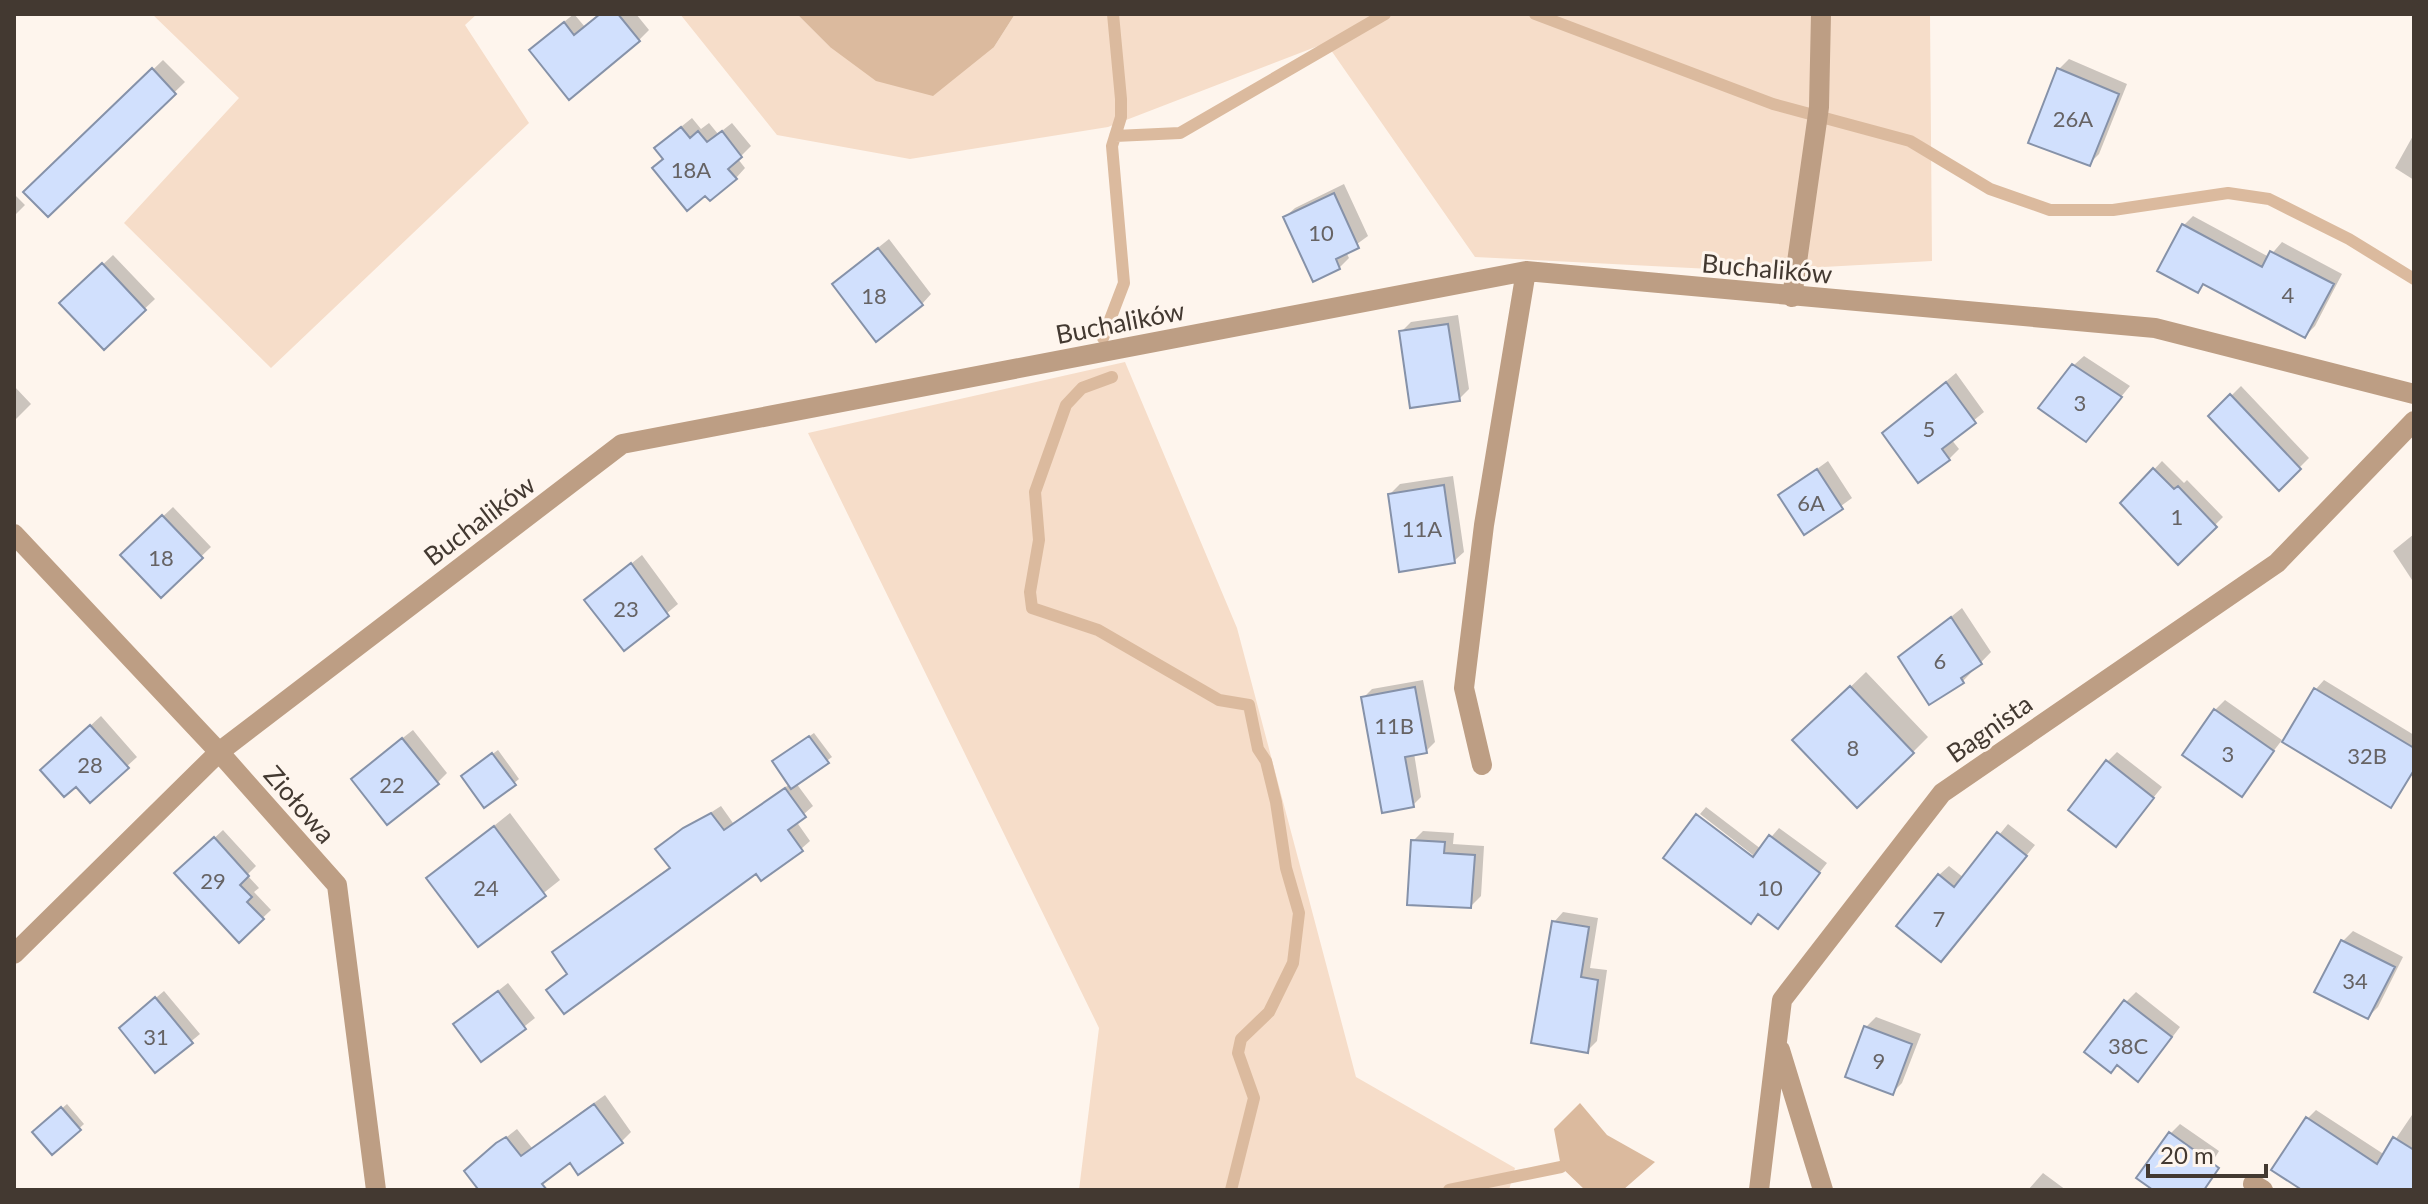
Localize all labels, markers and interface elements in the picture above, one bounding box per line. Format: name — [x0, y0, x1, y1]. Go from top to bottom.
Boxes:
house number: 26A — [2053, 105, 2093, 132]
house number: 18A — [671, 156, 711, 183]
house number: 10 — [1308, 219, 1334, 246]
street label: Buchalików — [1701, 246, 1833, 290]
house number: 4 — [2282, 281, 2295, 308]
house number: 18 — [861, 282, 887, 309]
street label: Buchalików — [1053, 294, 1187, 350]
house number: 3 — [2074, 389, 2086, 416]
house number: 5 — [1923, 415, 1935, 442]
street label: Buchalików — [417, 468, 541, 572]
house number: 6A — [1797, 489, 1825, 516]
house number: 1 — [2171, 503, 2183, 530]
house number: 11A — [1402, 515, 1442, 542]
house number: 18 — [148, 544, 174, 571]
house number: 23 — [613, 595, 639, 622]
house number: 6 — [1934, 647, 1946, 674]
street label: Bagnista — [1940, 687, 2038, 769]
house number: 11B — [1374, 712, 1414, 739]
house number: 8 — [1847, 734, 1859, 761]
house number: 3 — [2222, 740, 2234, 767]
house number: 32B — [2347, 742, 2387, 769]
house number: 28 — [77, 751, 103, 778]
street label: Ziołowa — [258, 759, 342, 849]
house number: 22 — [379, 771, 405, 798]
house number: 29 — [200, 867, 226, 894]
house number: 24 — [473, 874, 499, 901]
house number: 10 — [1757, 874, 1783, 901]
house number: 7 — [1933, 905, 1945, 932]
house number: 34 — [2342, 967, 2368, 994]
house number: 31 — [143, 1023, 169, 1050]
house number: 38C — [2108, 1032, 2148, 1059]
house number: 9 — [1873, 1047, 1885, 1074]
scale bar — [2148, 1128, 2266, 1178]
text: 20 m — [2160, 1140, 2214, 1169]

